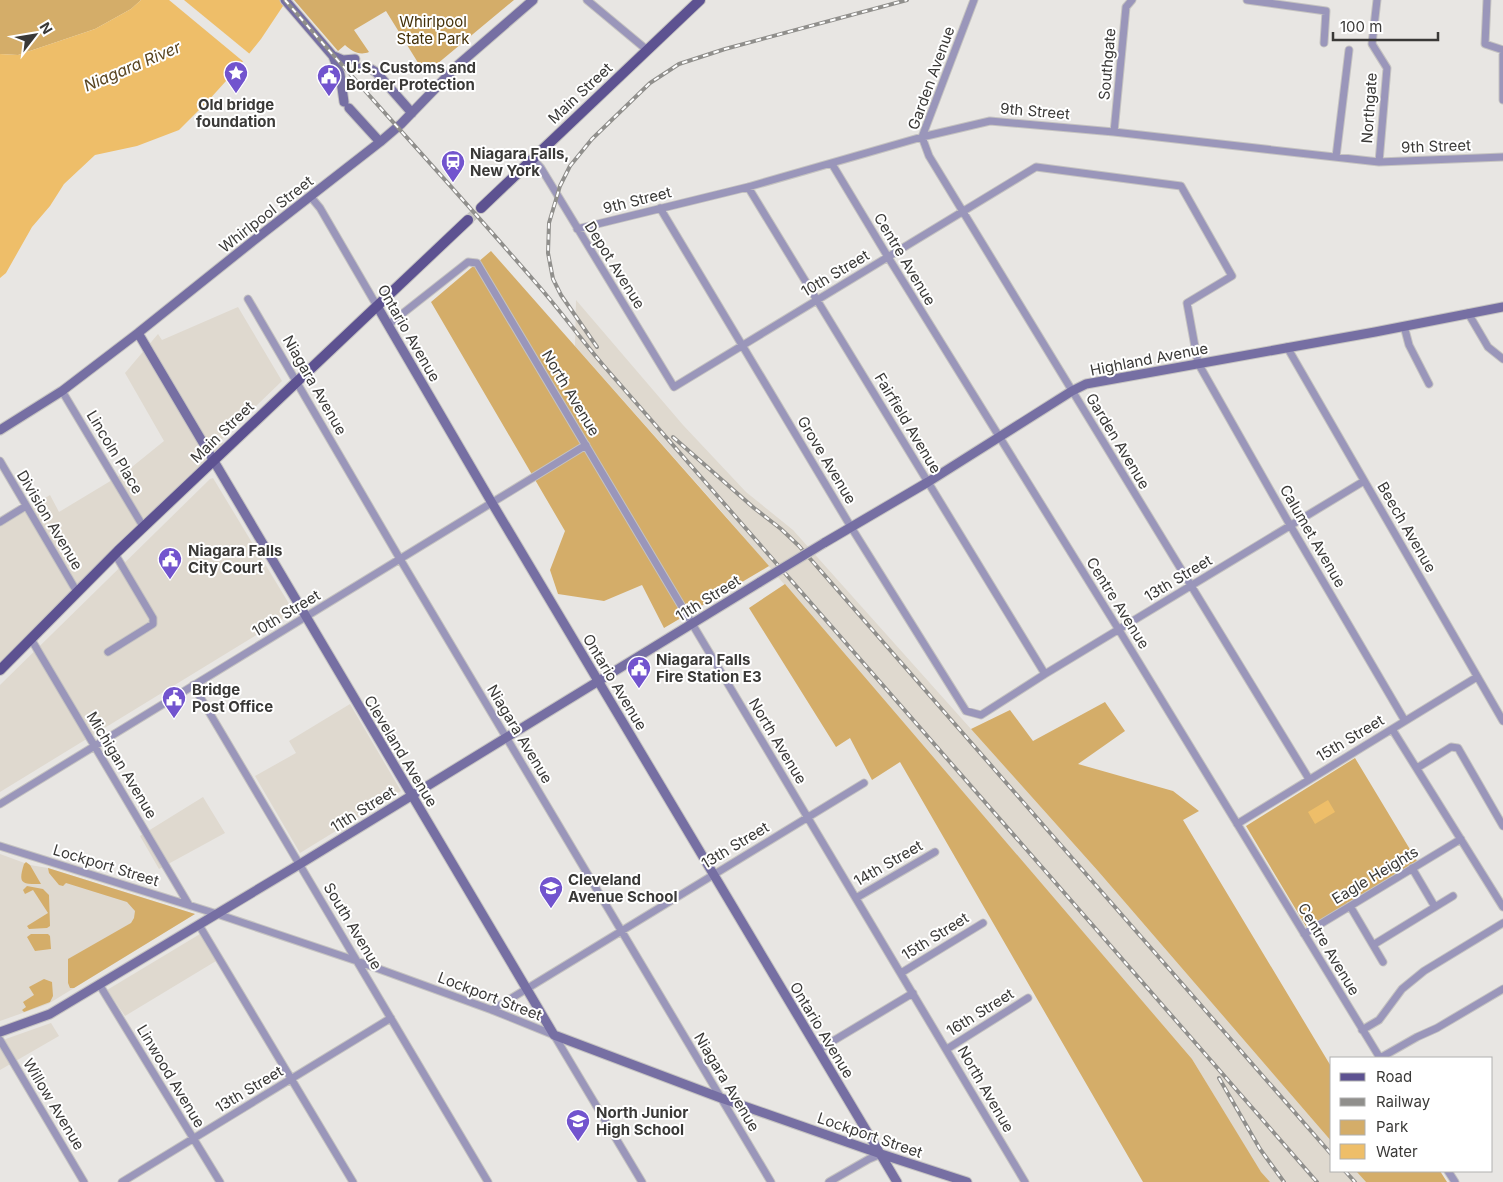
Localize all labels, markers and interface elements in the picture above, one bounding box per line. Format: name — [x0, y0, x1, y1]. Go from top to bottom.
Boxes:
north arrow — [10, 10, 60, 60]
scale bar — [1333, 10, 1438, 42]
park label: Whirlpool State Park — [397, 12, 470, 48]
text: 100 m — [1340, 17, 1382, 36]
text: N — [37, 19, 57, 37]
street label: Garden Avenue — [903, 24, 959, 132]
street label: Southgate — [1094, 27, 1120, 101]
water label: Niagara River — [80, 36, 184, 95]
place label: U.S. Customs and Border Protection — [346, 58, 476, 94]
street label: Main Street — [544, 58, 616, 128]
place icon: Old bridge foundation — [223, 60, 249, 94]
public building icon: U.S. Customs and Border Protection — [316, 63, 342, 97]
street label: Northgate — [1357, 72, 1381, 144]
place label: Old bridge foundation — [196, 95, 276, 131]
street label: 9th Street — [999, 98, 1071, 124]
street label: 9th Street — [1401, 135, 1471, 157]
place label: Niagara Falls, New York — [470, 144, 569, 180]
station icon: Niagara Falls, New York — [440, 149, 466, 183]
street label: Whirlpool Street — [215, 171, 317, 257]
street label: 9th Street — [601, 182, 673, 218]
street label: Centre Avenue — [870, 209, 940, 309]
street label: Depot Avenue — [581, 218, 649, 312]
street label: 10th Street — [797, 245, 873, 301]
street label: Ontario Avenue — [373, 281, 445, 385]
street label: Niagara Avenue — [279, 332, 351, 438]
street label: Highland Avenue — [1088, 338, 1210, 380]
street label: North Avenue — [538, 347, 604, 439]
street label: Fairfield Avenue — [870, 369, 946, 477]
street label: Garden Avenue — [1082, 390, 1154, 492]
street label: Main Street — [186, 397, 258, 467]
street label: Lincoln Place — [83, 407, 147, 497]
street label: Grove Avenue — [793, 413, 861, 507]
street label: Division Avenue — [13, 467, 87, 573]
street label: Beech Avenue — [1373, 478, 1441, 576]
street label: Calumet Avenue — [1276, 481, 1350, 591]
place label: Niagara Falls City Court — [188, 541, 282, 577]
public building icon: Niagara Falls City Court — [157, 546, 183, 580]
street label: 13th Street — [1141, 550, 1215, 606]
street label: Centre Avenue — [1082, 554, 1154, 652]
street label: 11th Street — [672, 571, 744, 625]
street label: 10th Street — [248, 585, 324, 641]
street label: Ontario Avenue — [579, 630, 651, 734]
place label: Niagara Falls Fire Station E3 — [656, 650, 762, 686]
public building icon: Niagara Falls Fire Station E3 — [626, 655, 652, 689]
place label: Bridge Post Office — [192, 680, 273, 716]
street label: Niagara Avenue — [483, 681, 557, 787]
public building icon: Bridge Post Office — [161, 685, 187, 719]
street label: Cleveland Avenue — [360, 692, 442, 810]
street label: North Avenue — [745, 695, 811, 787]
street label: Michigan Avenue — [83, 708, 161, 822]
street label: 15th Street — [1313, 710, 1387, 766]
street label: 11th Street — [327, 782, 399, 836]
street label: 13th Street — [698, 817, 772, 873]
street label: 14th Street — [850, 836, 926, 890]
street label: Lockport Street — [51, 840, 161, 890]
street label: Eagle Heights — [1328, 842, 1422, 908]
place label: Cleveland Avenue School — [568, 870, 677, 906]
school or university icon: Cleveland Avenue School — [538, 875, 564, 909]
street label: South Avenue — [320, 879, 386, 973]
street label: Centre Avenue — [1294, 899, 1364, 999]
street label: 15th Street — [898, 908, 972, 964]
street label: Lockport Street — [435, 967, 545, 1025]
street label: Ontario Avenue — [786, 978, 858, 1082]
street label: 16th Street — [943, 984, 1017, 1040]
street label: Linwood Avenue — [133, 1021, 209, 1131]
street label: Niagara Avenue — [690, 1029, 764, 1135]
street label: North Avenue — [954, 1042, 1018, 1136]
street label: Willow Avenue — [19, 1055, 89, 1153]
legend — [1330, 1057, 1493, 1172]
street label: 13th Street — [212, 1061, 286, 1117]
text: Road — [1376, 1067, 1412, 1086]
text: Railway — [1376, 1092, 1431, 1111]
place label: North Junior High School — [596, 1103, 688, 1139]
school or university icon: North Junior High School — [565, 1108, 591, 1142]
street label: Lockport Street — [815, 1108, 925, 1162]
text: Park — [1376, 1117, 1409, 1136]
text: Water — [1376, 1142, 1418, 1161]

